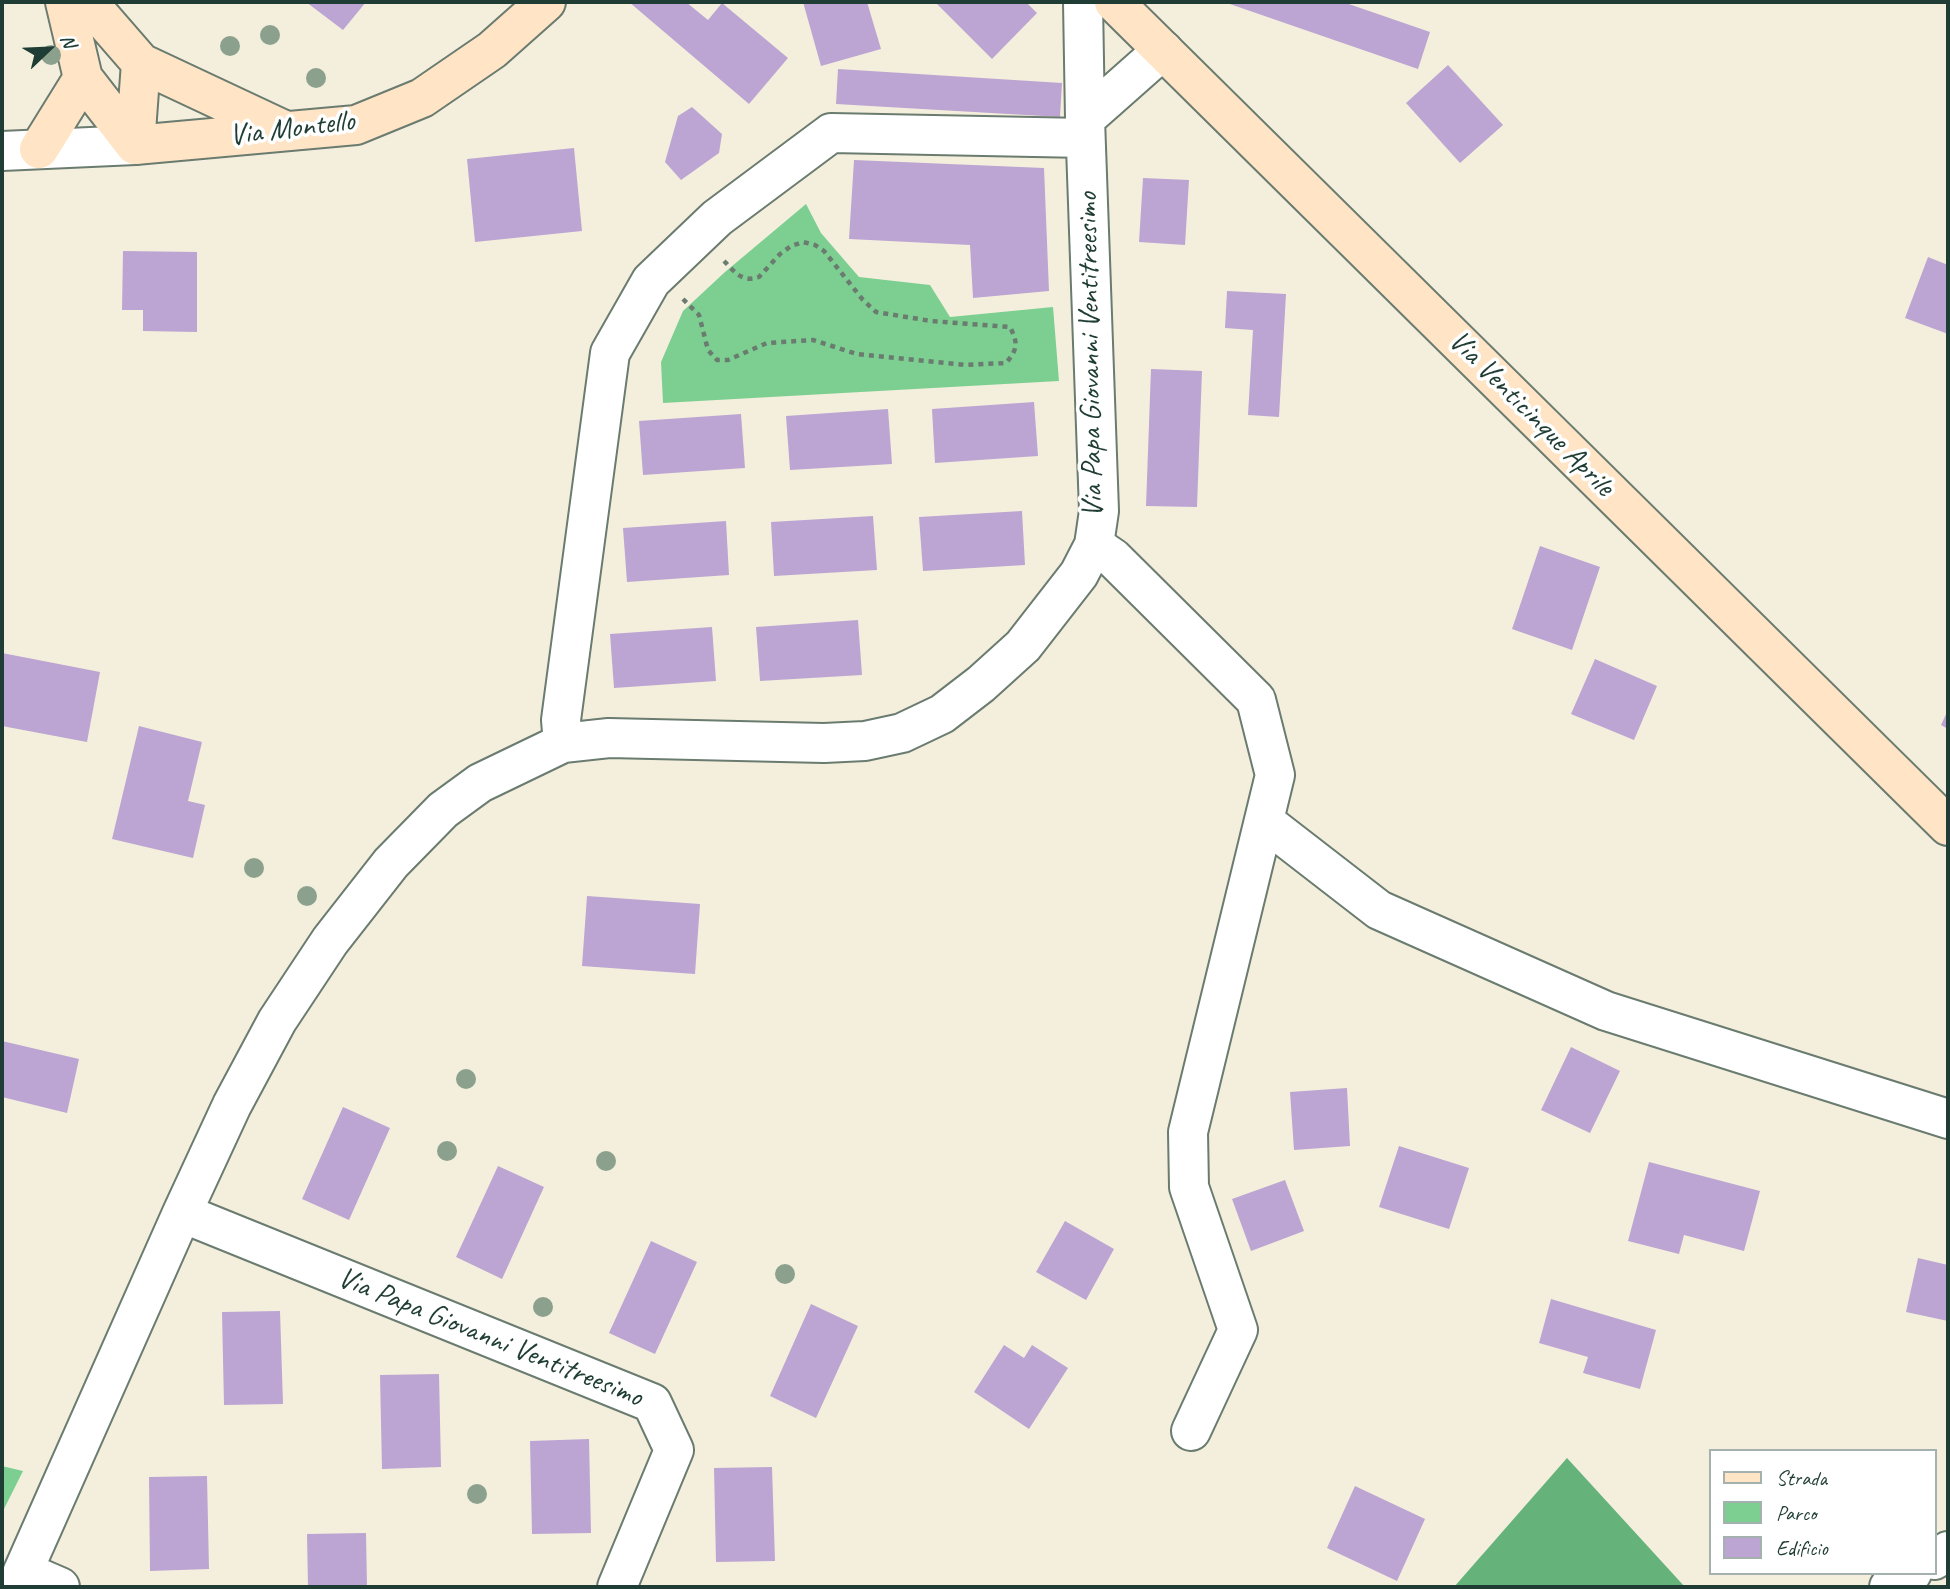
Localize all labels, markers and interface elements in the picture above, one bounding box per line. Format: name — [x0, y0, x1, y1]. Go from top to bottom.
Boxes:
north arrow — [14, 14, 84, 84]
text: N — [55, 31, 82, 51]
street label: Via Montello — [227, 103, 357, 155]
street label: Via Papa Giovanni Ventitreesimo — [1070, 192, 1112, 518]
street label: Via Venticinque Aprile — [1441, 324, 1621, 504]
street label: Via Papa Giovanni Ventitreesimo — [332, 1260, 648, 1416]
legend — [1708, 1449, 1936, 1575]
text: Strada — [1776, 1465, 1827, 1491]
text: Parco — [1776, 1500, 1816, 1526]
text: Edificio — [1776, 1535, 1828, 1561]

